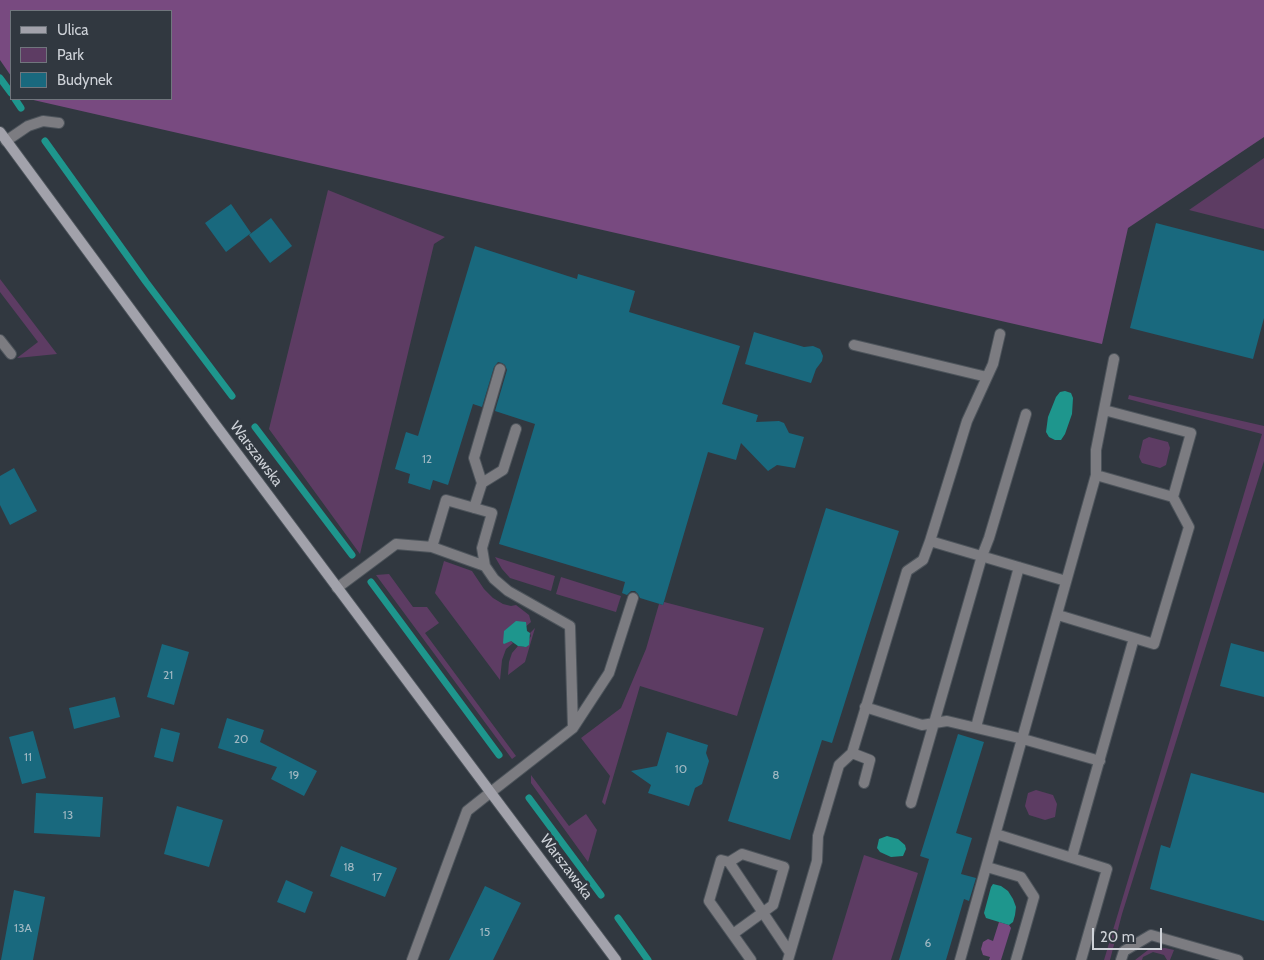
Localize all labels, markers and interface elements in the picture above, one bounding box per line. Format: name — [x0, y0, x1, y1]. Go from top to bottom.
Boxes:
legend — [10, 10, 172, 100]
text: Ulica — [57, 21, 88, 39]
text: Park — [57, 46, 84, 64]
text: Budynek — [57, 71, 112, 89]
street label: Warszawska — [226, 418, 286, 490]
house number: 12 — [422, 452, 432, 466]
house number: 21 — [163, 668, 173, 682]
house number: 20 — [234, 732, 248, 746]
house number: 11 — [24, 750, 32, 764]
house number: 10 — [675, 762, 687, 776]
house number: 19 — [289, 768, 299, 782]
house number: 8 — [772, 768, 780, 782]
house number: 13 — [63, 808, 73, 822]
street label: Warszawska — [536, 831, 596, 903]
house number: 18 — [343, 860, 355, 874]
house number: 17 — [372, 870, 382, 884]
scale bar — [1094, 918, 1164, 950]
house number: 13A — [14, 921, 32, 935]
house number: 15 — [480, 925, 490, 939]
text: 20 m — [1100, 928, 1135, 946]
house number: 6 — [925, 936, 931, 950]

